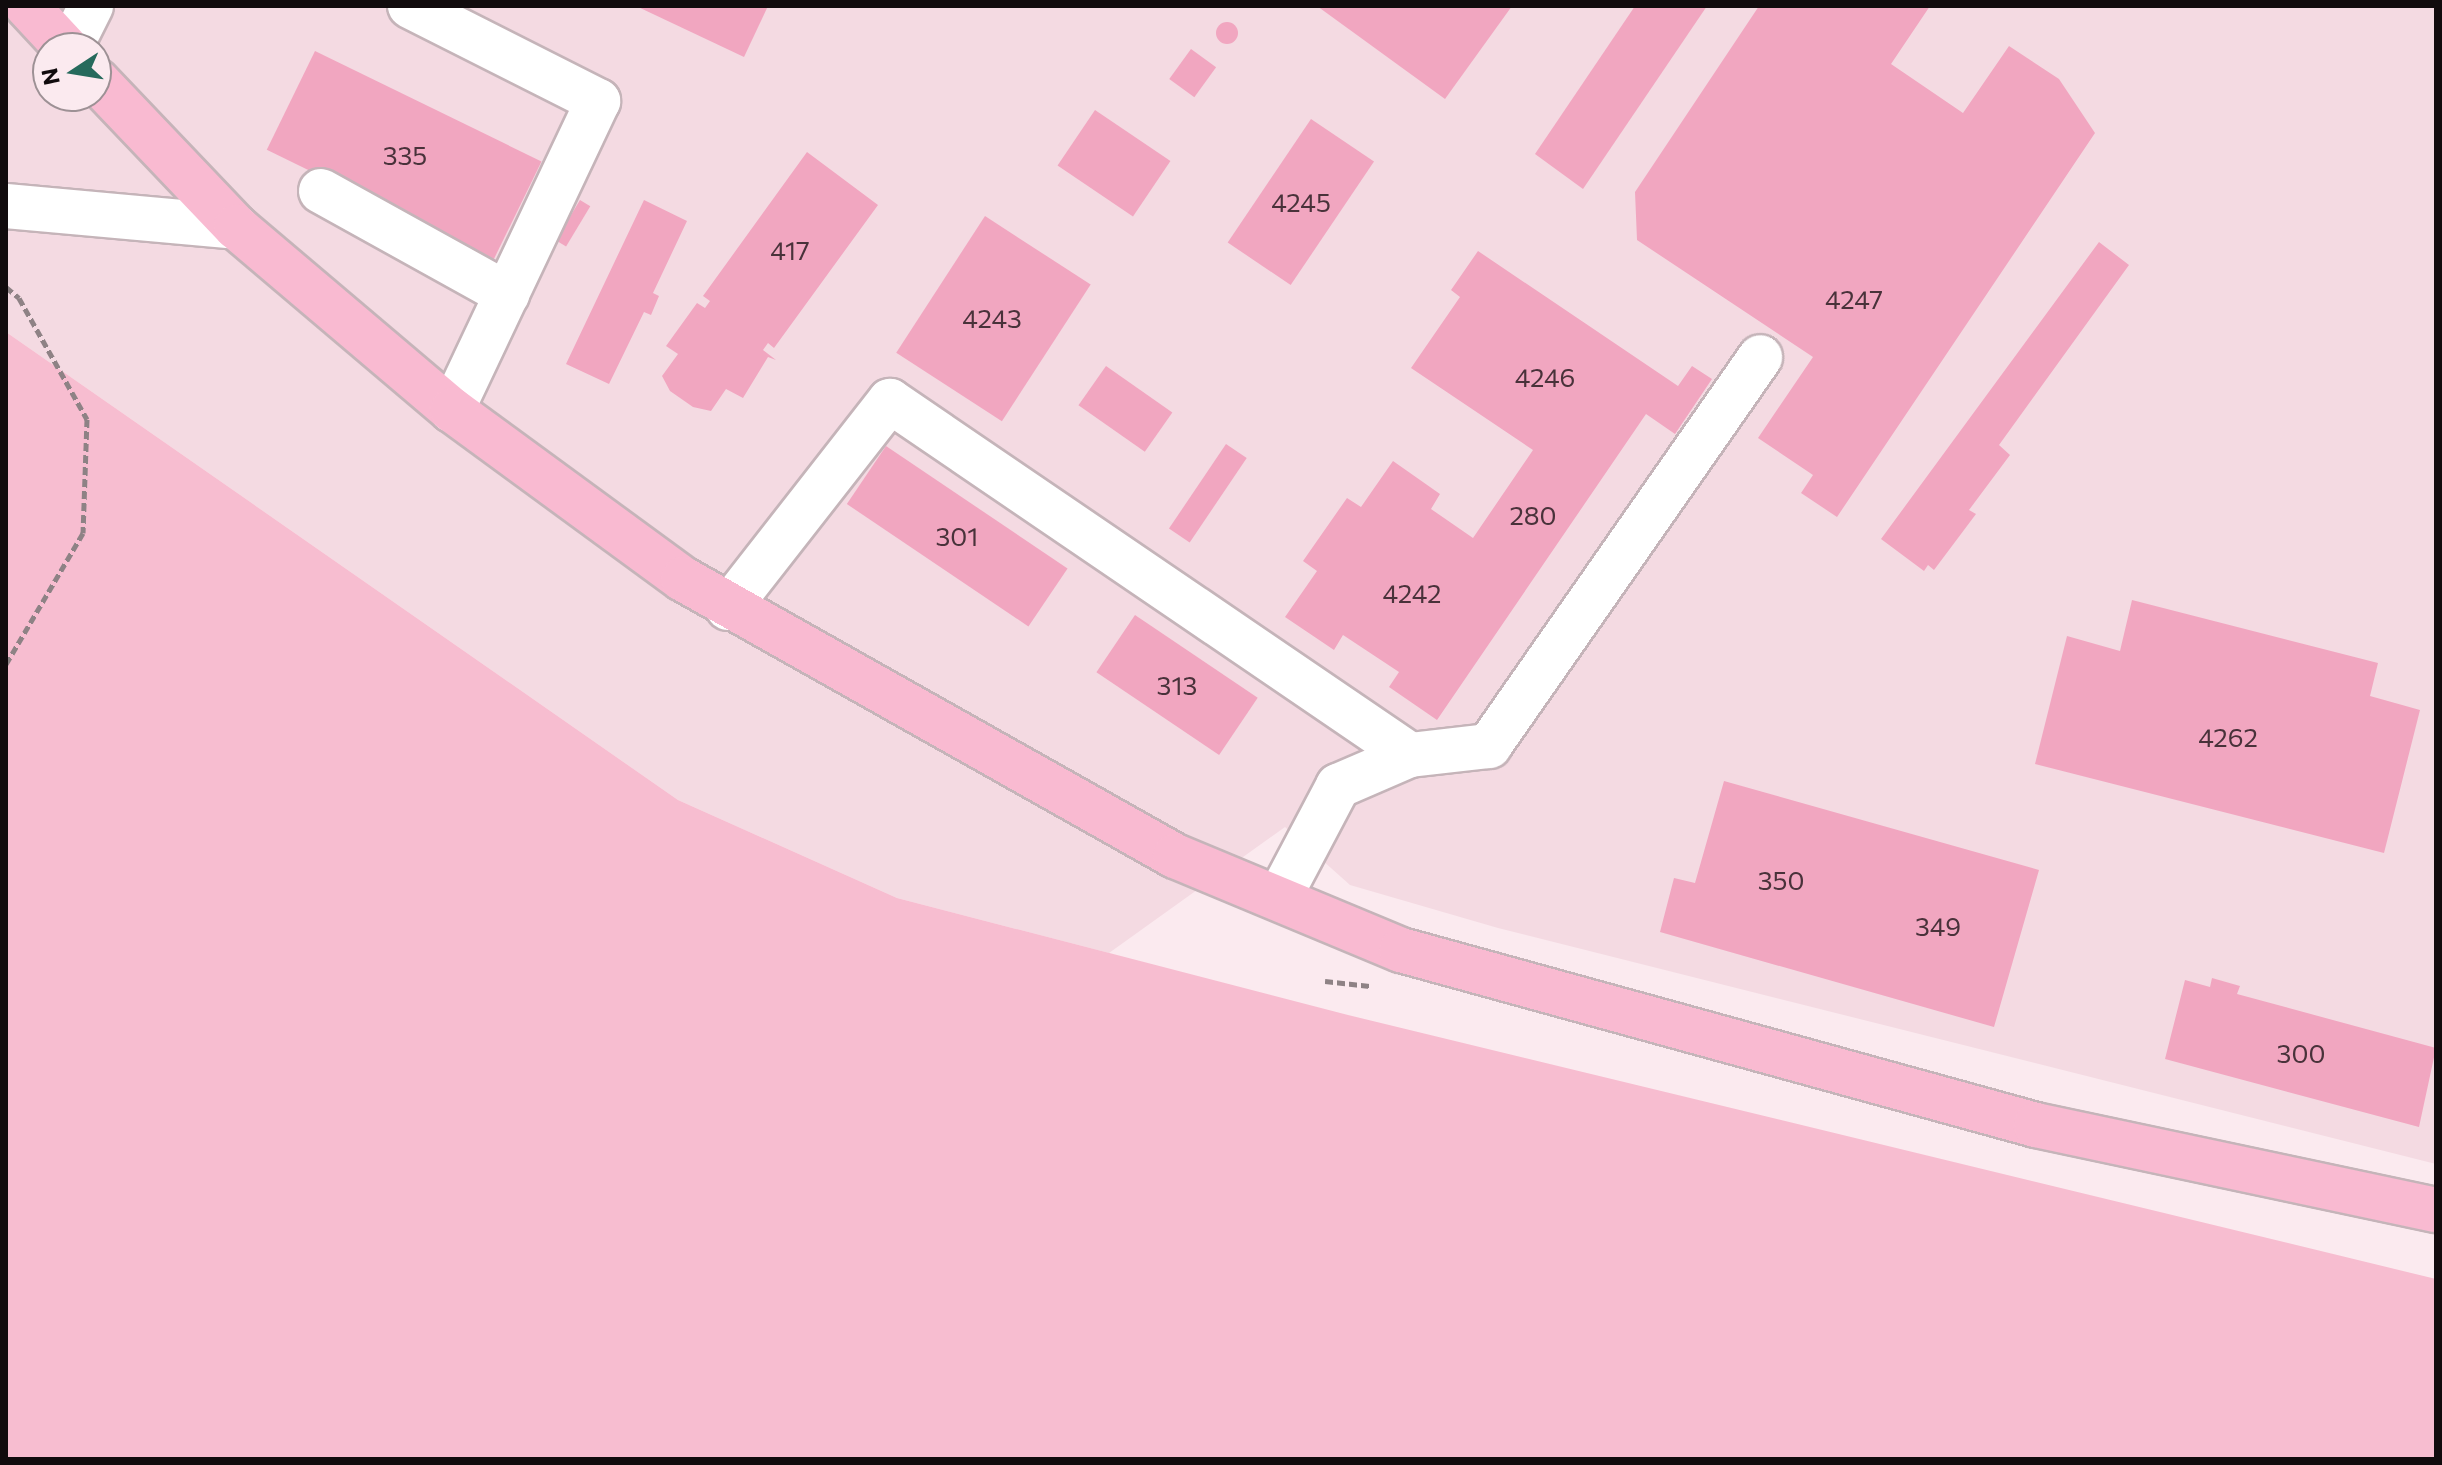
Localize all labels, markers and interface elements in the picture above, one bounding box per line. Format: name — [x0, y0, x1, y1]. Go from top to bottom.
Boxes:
north arrow — [32, 32, 112, 112]
text: N — [35, 66, 65, 88]
house number: 335 — [383, 139, 427, 171]
house number: 4245 — [1271, 186, 1331, 218]
house number: 417 — [770, 234, 810, 266]
house number: 4247 — [1825, 283, 1883, 315]
house number: 4243 — [962, 302, 1022, 334]
house number: 4246 — [1515, 361, 1575, 393]
house number: 280 — [1509, 499, 1557, 531]
house number: 301 — [936, 520, 978, 552]
house number: 4242 — [1383, 577, 1441, 609]
house number: 313 — [1157, 669, 1197, 701]
house number: 4262 — [2198, 721, 2258, 753]
house number: 350 — [1758, 864, 1804, 896]
house number: 349 — [1915, 910, 1961, 942]
house number: 300 — [2277, 1037, 2325, 1069]

